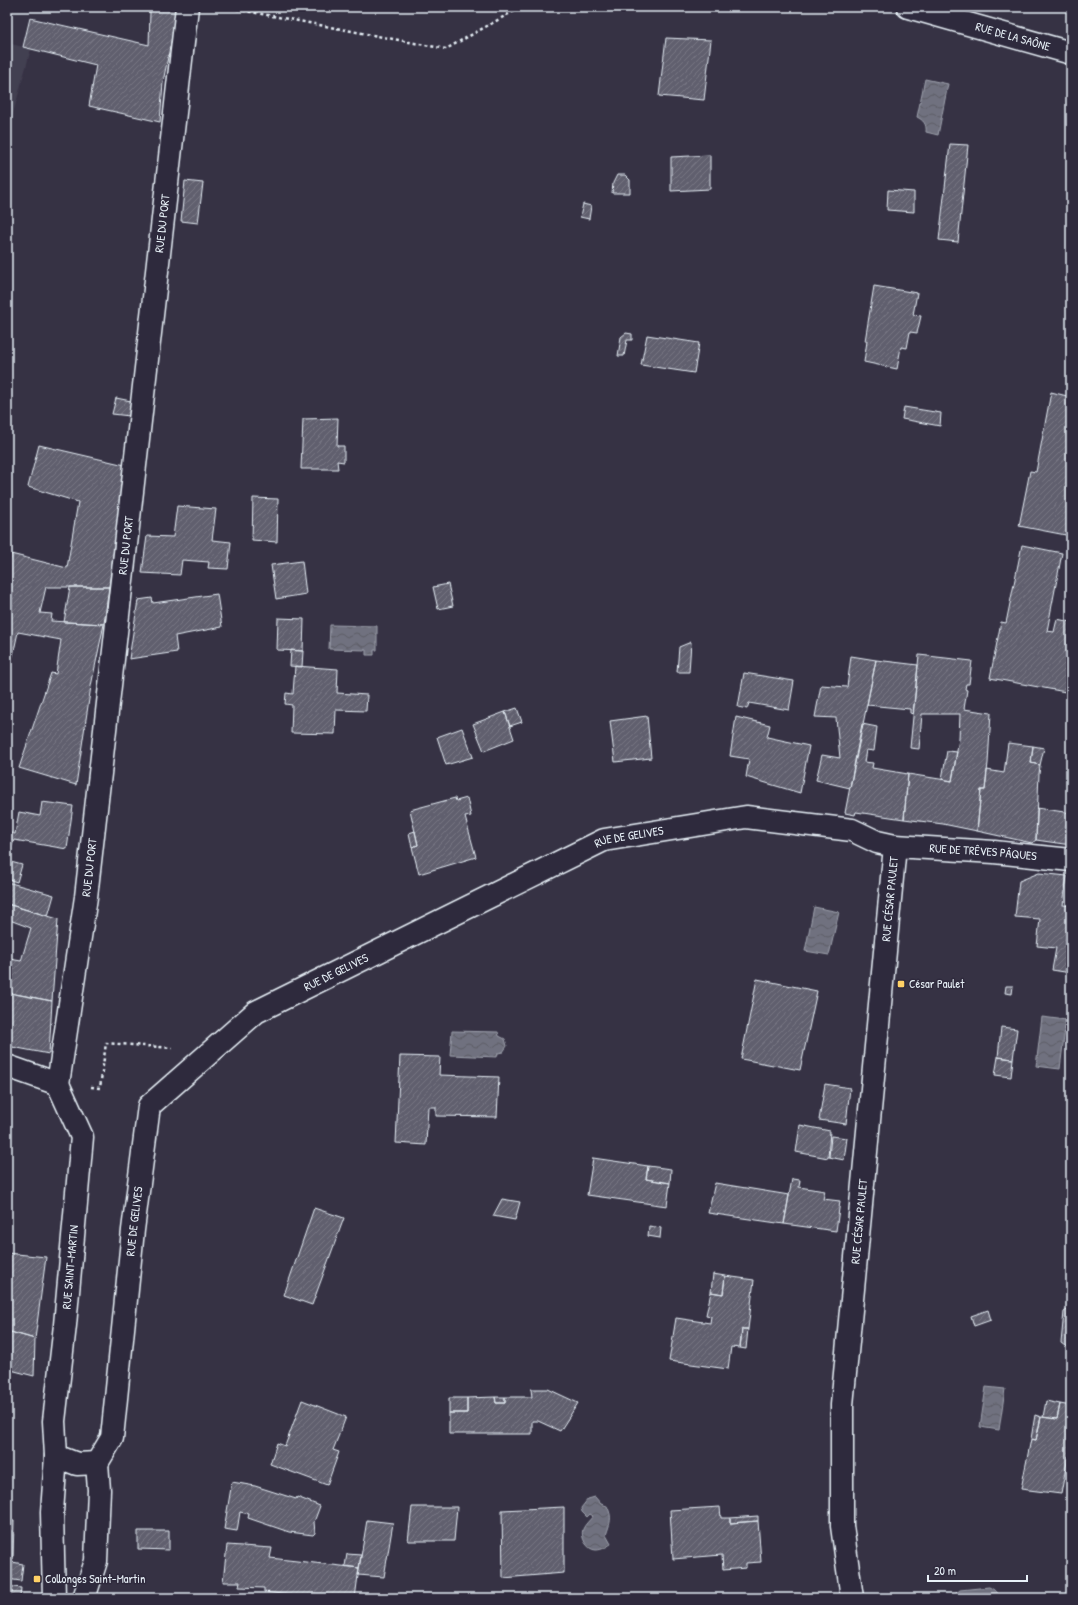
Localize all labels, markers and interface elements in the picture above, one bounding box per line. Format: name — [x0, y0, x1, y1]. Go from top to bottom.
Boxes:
street label: RUE DE LA SAÔNE — [974, 18, 1053, 55]
street label: RUE DU PORT — [150, 193, 174, 254]
street label: RUE DU PORT — [114, 515, 137, 575]
street label: RUE DE GELIVES — [591, 821, 665, 852]
street label: RUE DU PORT — [77, 837, 101, 897]
street label: RUE DE TRÊVES PÂQUES — [929, 839, 1038, 864]
street label: RUE CÉSAR PAULET — [877, 855, 902, 942]
street label: RUE DE GELIVES — [301, 949, 371, 995]
place label: César Paulet — [909, 975, 965, 992]
marker: César Paulet — [896, 979, 906, 989]
street label: RUE CÉSAR PAULET — [846, 1178, 871, 1265]
street label: RUE DE GELIVES — [121, 1185, 147, 1257]
street label: RUE SAINT-MARTIN — [57, 1224, 82, 1310]
scale bar — [928, 1557, 1027, 1583]
text: 20 m — [934, 1562, 956, 1579]
place label: Collonges Saint-Martin — [45, 1570, 145, 1587]
marker: Collonges Saint-Martin — [32, 1574, 42, 1584]

